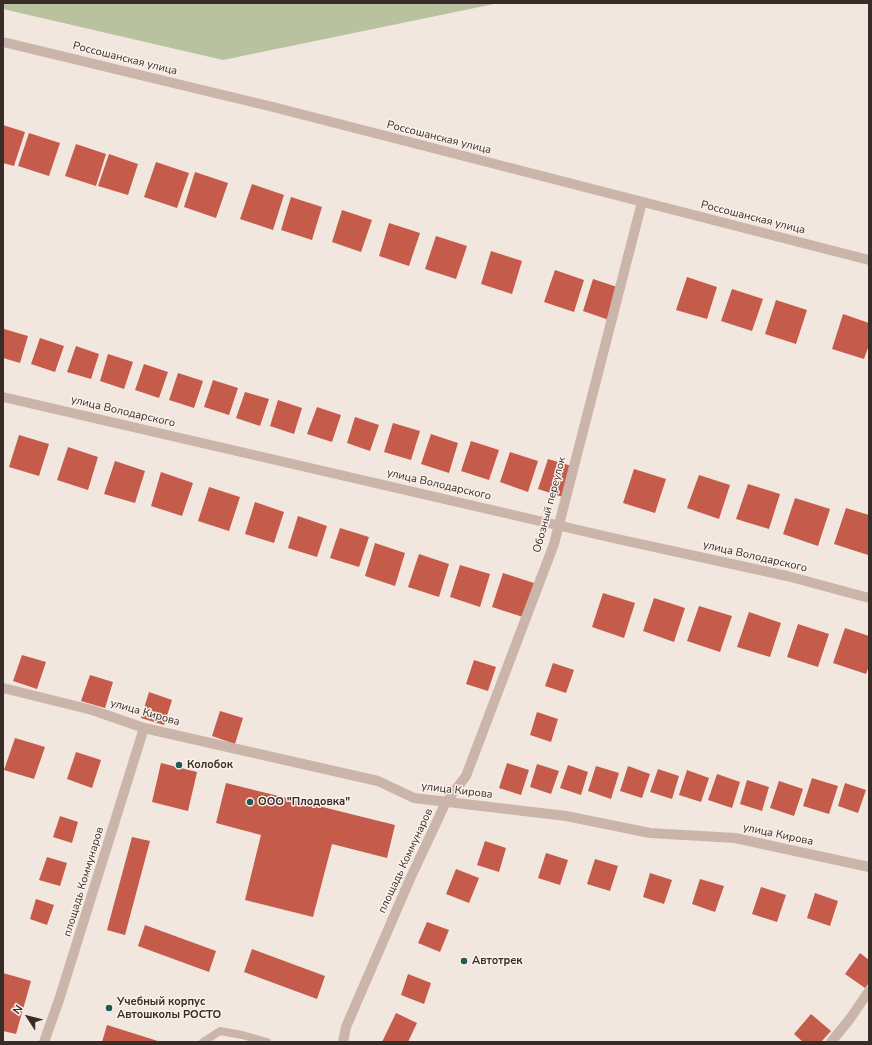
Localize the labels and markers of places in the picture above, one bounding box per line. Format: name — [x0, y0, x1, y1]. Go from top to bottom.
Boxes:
place label: Колобок — [187, 758, 233, 772]
marker: Колобок — [174, 760, 184, 770]
place label: ООО "Плодовка" — [258, 795, 350, 809]
marker: ООО "Плодовка" — [245, 797, 255, 807]
place label: Автотрек — [472, 954, 522, 968]
marker: Автотрек — [459, 956, 469, 966]
place label: Учебный корпус Автошколы РОСТО — [117, 995, 221, 1021]
marker: Учебный корпус Автошколы РОСТО — [104, 1003, 114, 1013]

